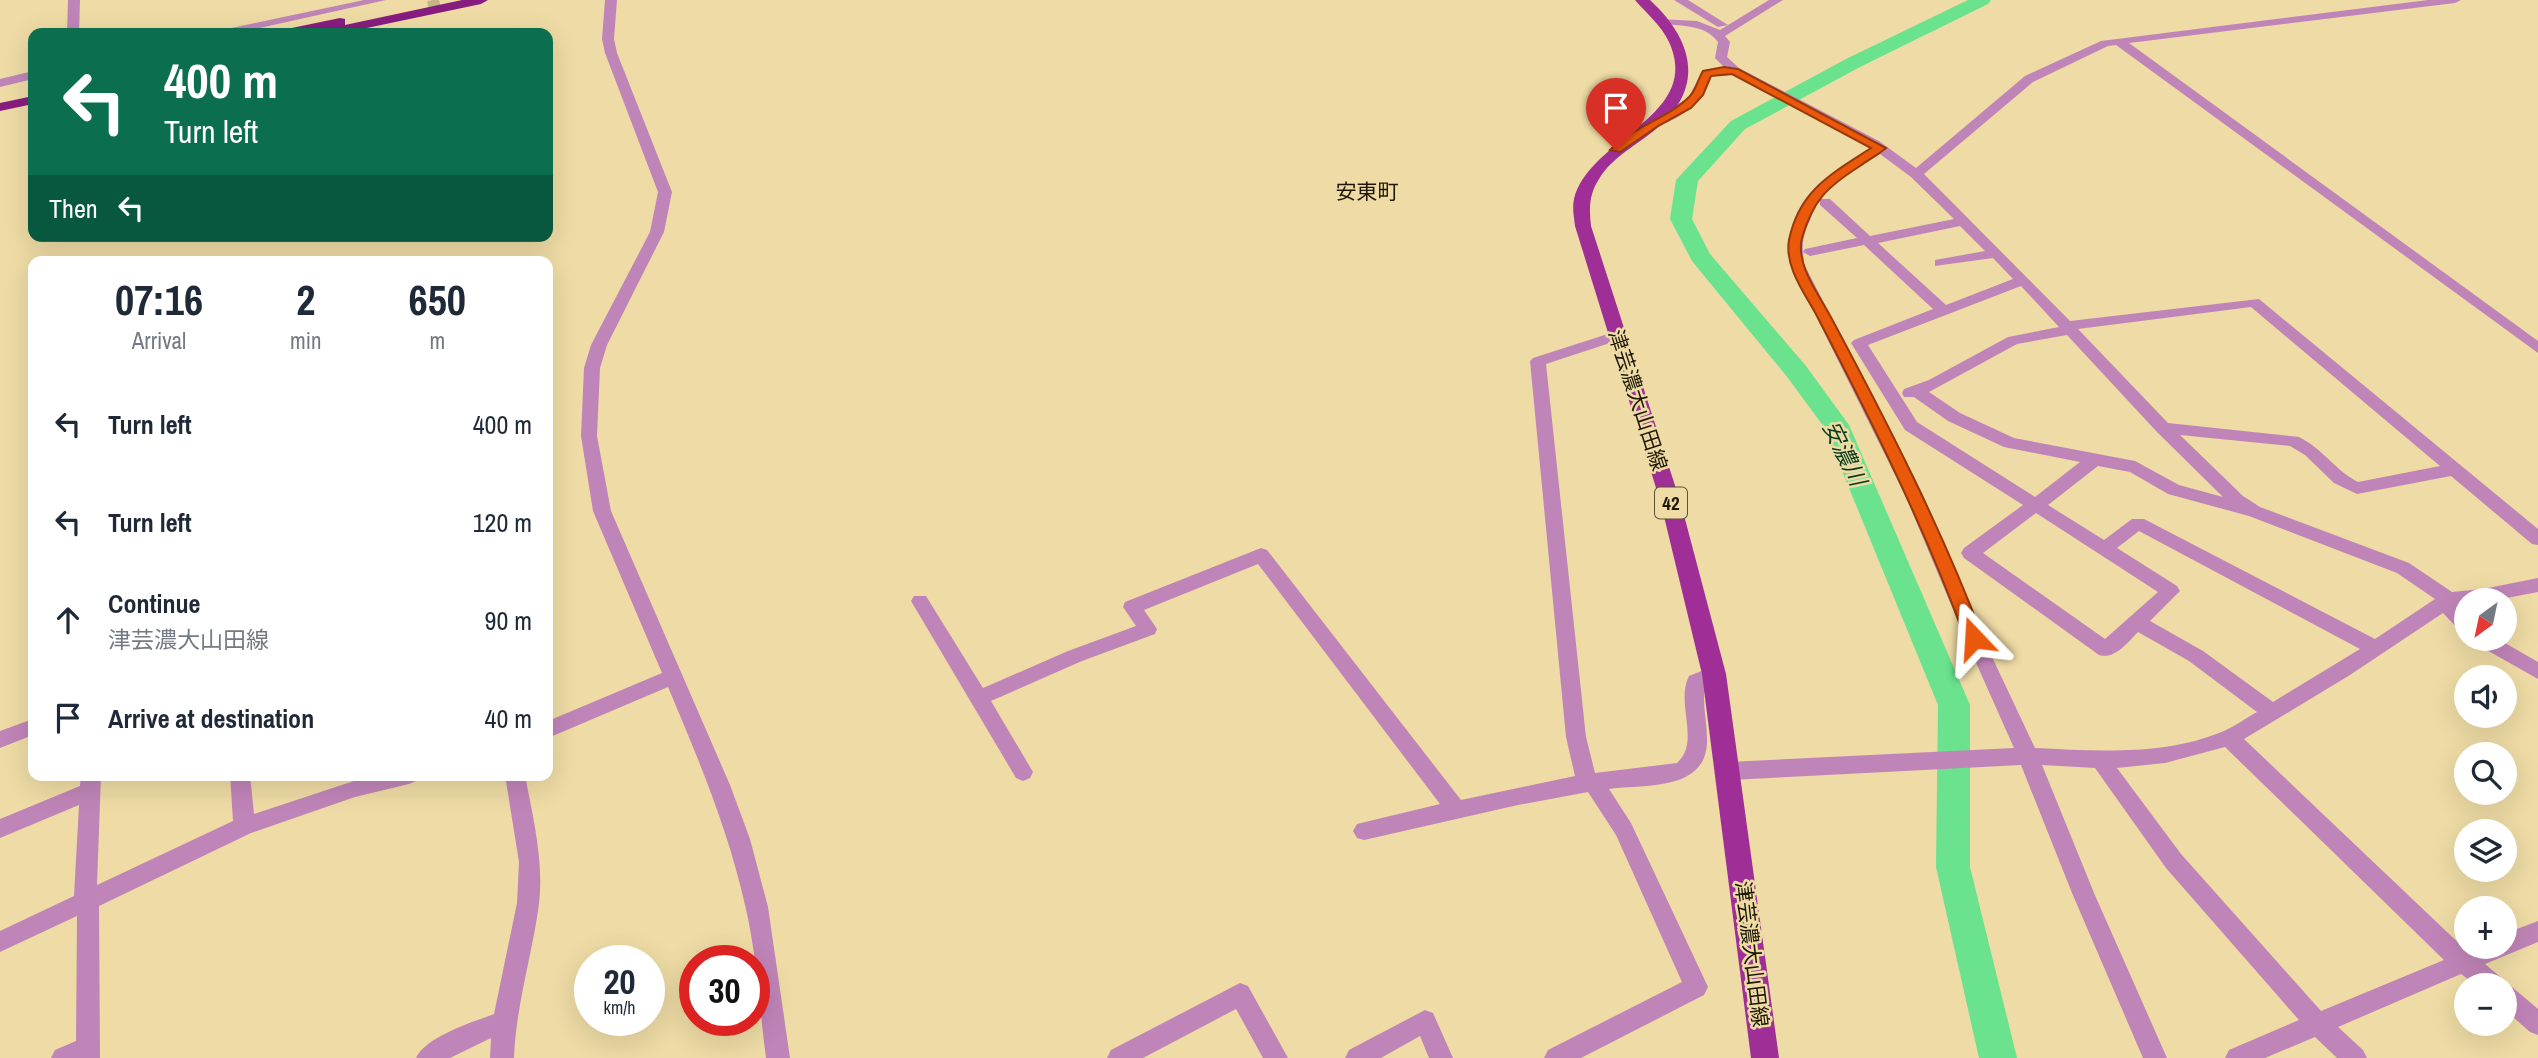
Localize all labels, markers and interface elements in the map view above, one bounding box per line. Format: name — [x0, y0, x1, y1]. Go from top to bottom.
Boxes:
text: 400 m — [164, 47, 278, 113]
icon: left — [49, 56, 140, 147]
pin — [1586, 78, 1646, 150]
icon: arrive — [1597, 89, 1635, 127]
text: Turn left — [164, 110, 258, 153]
district label: 安東町 — [1336, 177, 1399, 206]
icon: left — [112, 189, 150, 227]
text: Then — [49, 191, 98, 226]
text: 07:16 — [115, 272, 203, 328]
text: 2 — [296, 272, 315, 328]
text: 650 — [409, 272, 466, 328]
text: Arrival — [132, 325, 186, 356]
text: min — [290, 325, 322, 356]
text: m — [429, 325, 445, 356]
street label: 津芸濃大山田線 — [1601, 326, 1675, 474]
icon: left — [49, 405, 87, 443]
text: Turn left — [108, 407, 192, 442]
text: 400 m — [473, 407, 532, 442]
water label: 安濃川 — [1816, 415, 1875, 493]
road number: 42 — [1655, 488, 1687, 518]
icon: left — [49, 503, 87, 541]
text: Turn left — [108, 505, 192, 540]
text: 120 m — [473, 505, 532, 540]
text: Continue — [108, 586, 200, 621]
north arrow — [2454, 588, 2516, 651]
map controls — [2454, 588, 2517, 1036]
icon: ahead — [49, 601, 87, 639]
position arrow — [1937, 601, 2011, 675]
text: 90 m — [485, 603, 532, 638]
text: 津芸濃大山田線 — [108, 624, 269, 655]
button: sound — [2454, 665, 2517, 728]
icon: arrive — [49, 699, 87, 737]
text: Arrive at destination — [108, 701, 314, 736]
text: 40 m — [485, 701, 532, 736]
button: search — [2454, 742, 2517, 805]
button: layers — [2454, 819, 2517, 882]
street label: 津芸濃大山田線 — [1729, 879, 1775, 1029]
button: + — [2454, 896, 2517, 959]
speed limit sign: 30 — [679, 945, 770, 1036]
text: 20 — [604, 958, 635, 1005]
button: − — [2454, 973, 2517, 1036]
text: km/h — [604, 995, 636, 1020]

